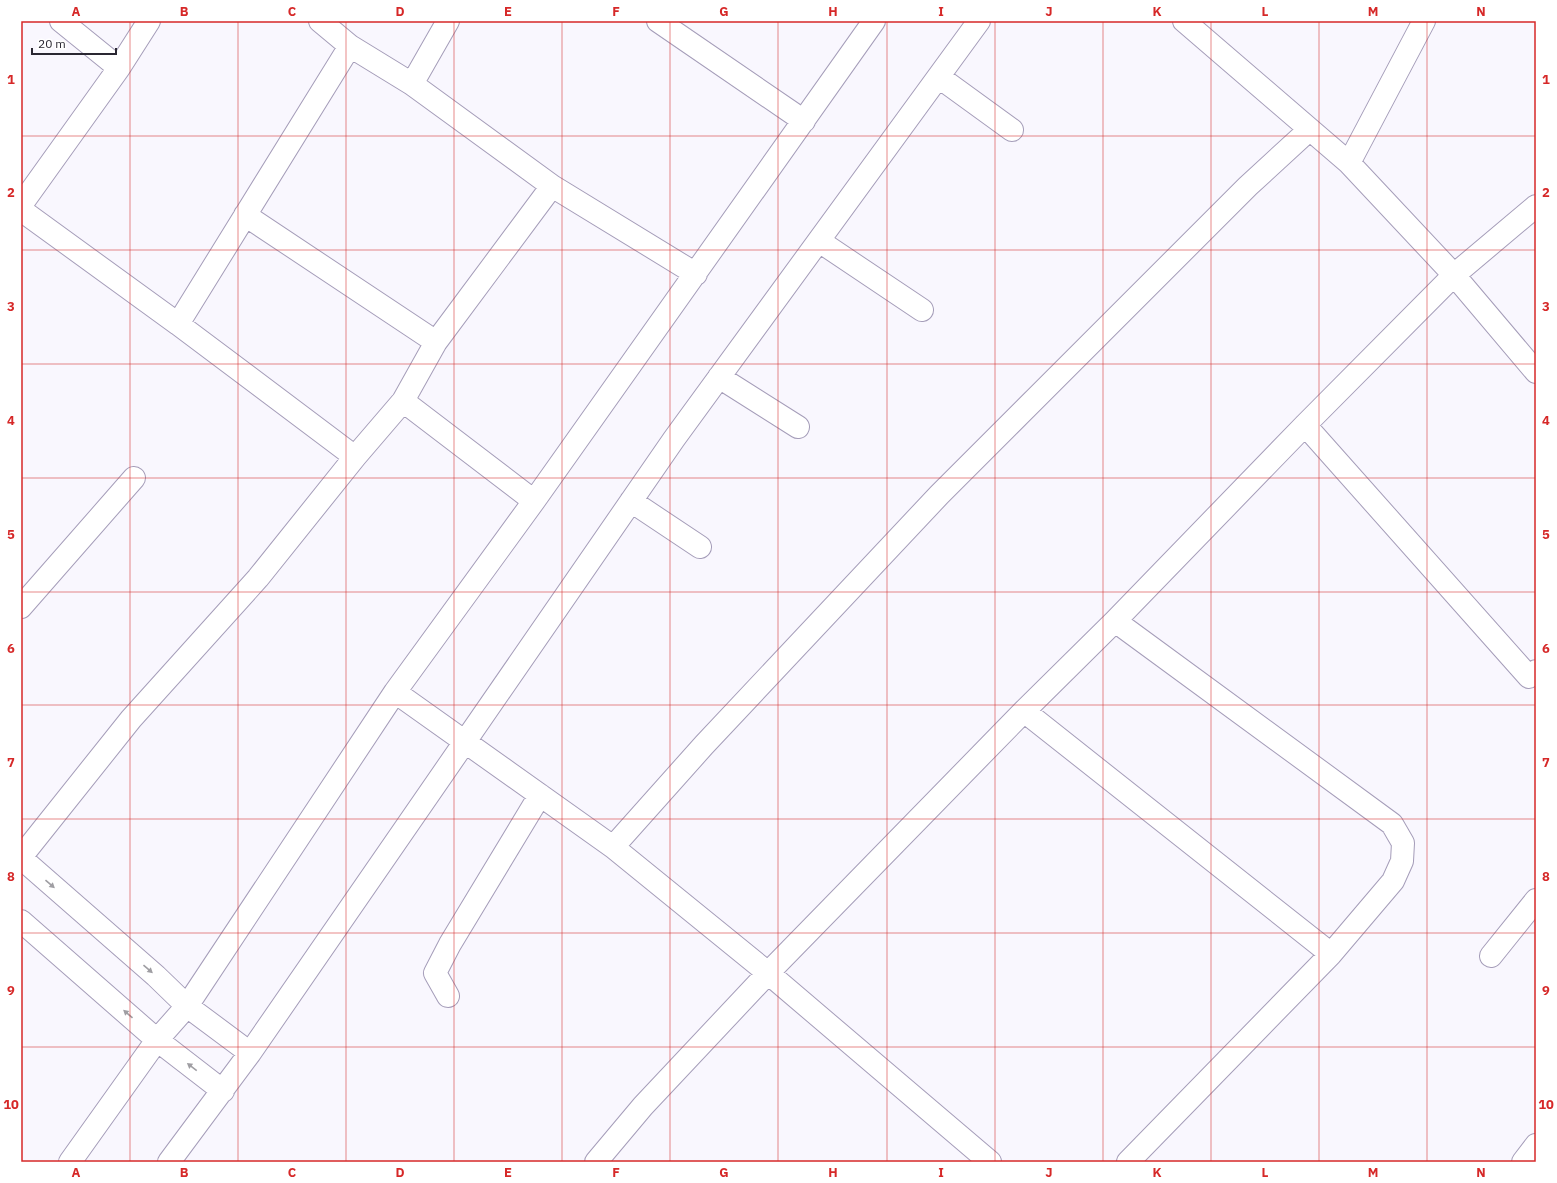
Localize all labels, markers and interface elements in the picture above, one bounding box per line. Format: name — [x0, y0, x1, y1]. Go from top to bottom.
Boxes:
text: A — [72, 3, 81, 20]
text: B — [180, 3, 189, 20]
text: C — [288, 3, 297, 20]
text: D — [395, 3, 405, 20]
text: E — [504, 3, 512, 20]
text: F — [612, 3, 620, 20]
text: G — [719, 3, 729, 20]
text: H — [828, 3, 838, 20]
text: I — [938, 3, 944, 20]
text: J — [1045, 3, 1053, 20]
text: K — [1152, 3, 1162, 20]
text: L — [1262, 3, 1269, 20]
text: M — [1368, 3, 1378, 20]
text: N — [1476, 3, 1486, 20]
scale bar — [32, 30, 116, 56]
text: 20 m — [38, 36, 66, 51]
text: 1 — [7, 71, 15, 88]
text: 1 — [1542, 71, 1550, 88]
text: 2 — [7, 184, 15, 201]
text: 2 — [1542, 184, 1550, 201]
text: 3 — [7, 298, 15, 315]
text: 3 — [1542, 298, 1550, 315]
text: 4 — [7, 412, 15, 429]
text: 4 — [1542, 412, 1550, 429]
text: 5 — [7, 526, 15, 543]
text: 5 — [1542, 526, 1550, 543]
text: 6 — [7, 640, 15, 657]
text: 6 — [1542, 640, 1550, 657]
text: 7 — [7, 754, 15, 771]
text: 7 — [1542, 754, 1550, 771]
text: 8 — [7, 868, 15, 885]
text: 8 — [1542, 868, 1550, 885]
one-way arrow — [45, 879, 56, 888]
one-way arrow — [143, 965, 153, 974]
text: 9 — [7, 982, 15, 999]
text: 9 — [1542, 982, 1550, 999]
one-way arrow — [122, 1009, 133, 1018]
one-way arrow — [186, 1063, 197, 1071]
text: 10 — [3, 1096, 19, 1113]
text: 10 — [1538, 1096, 1554, 1113]
text: A — [72, 1164, 81, 1181]
text: B — [180, 1164, 189, 1181]
text: C — [288, 1164, 297, 1181]
text: D — [395, 1164, 405, 1181]
text: E — [504, 1164, 512, 1181]
text: F — [612, 1164, 620, 1181]
text: G — [719, 1164, 729, 1181]
text: H — [828, 1164, 838, 1181]
text: I — [938, 1164, 944, 1181]
text: J — [1045, 1164, 1053, 1181]
text: K — [1152, 1164, 1162, 1181]
text: L — [1262, 1164, 1269, 1181]
text: M — [1368, 1164, 1378, 1181]
text: N — [1476, 1164, 1486, 1181]

